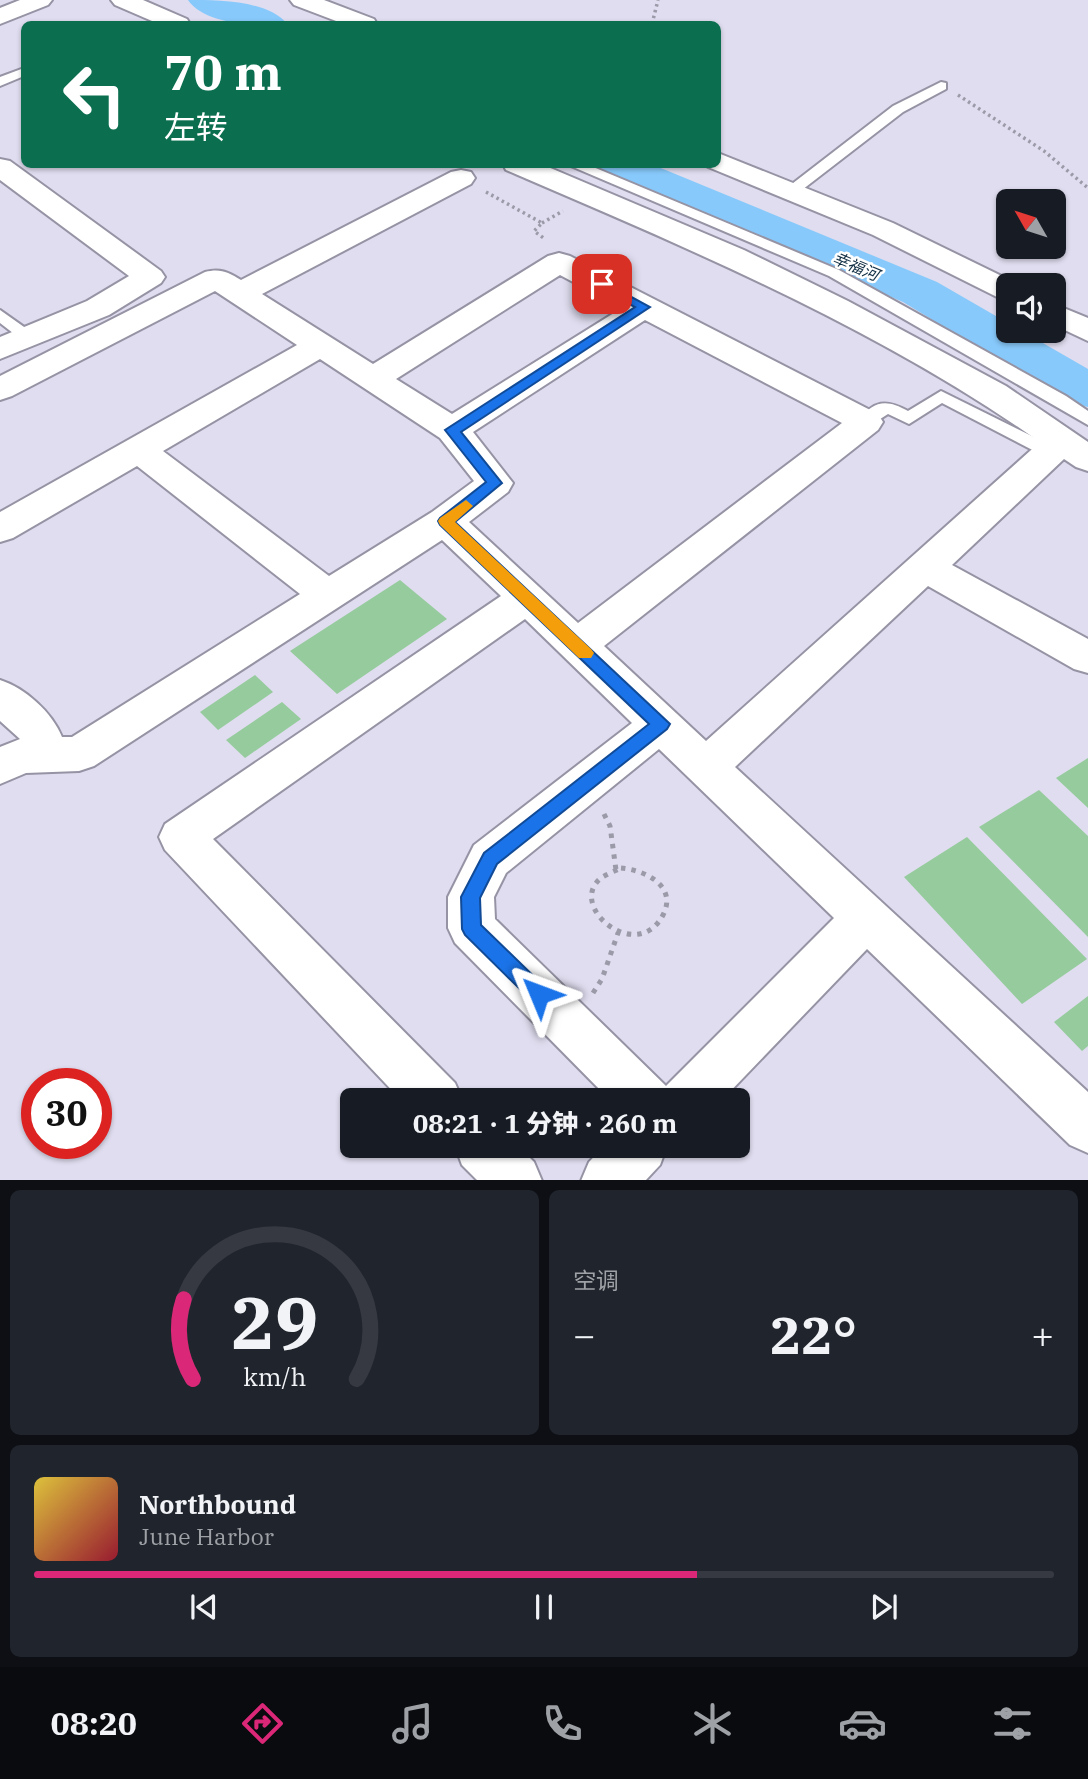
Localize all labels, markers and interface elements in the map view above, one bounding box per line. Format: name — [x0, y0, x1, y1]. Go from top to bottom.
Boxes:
text: 70 m — [164, 40, 282, 103]
icon: left — [49, 49, 140, 140]
text: 左转 — [164, 106, 228, 148]
north arrow — [996, 189, 1066, 259]
map controls — [996, 189, 1066, 343]
water label: 幸福河 — [830, 247, 885, 286]
pin — [572, 254, 632, 314]
icon: arrive — [583, 265, 621, 303]
button: sound — [996, 273, 1066, 343]
position arrow — [502, 957, 576, 1031]
speed limit sign: 30 — [21, 1068, 112, 1159]
text: 08:21 · 1 分钟 · 260 m — [413, 1106, 677, 1140]
text: 空调 — [573, 1265, 619, 1295]
text: 29 — [231, 1274, 318, 1369]
text: 22° — [770, 1301, 857, 1368]
text: − — [573, 1310, 596, 1359]
text: + — [1031, 1310, 1054, 1359]
text: km/h — [243, 1359, 306, 1392]
text: Northbound — [139, 1487, 296, 1521]
text: June Harbor — [139, 1521, 274, 1551]
icon: previous — [185, 1588, 223, 1626]
icon: pause — [525, 1588, 563, 1626]
icon: next — [865, 1588, 903, 1626]
icon: directions — [238, 1699, 287, 1748]
icon: music — [388, 1699, 437, 1748]
icon: phone — [538, 1699, 587, 1748]
icon: climate — [688, 1699, 737, 1748]
icon: car — [838, 1699, 887, 1748]
icon: filters — [988, 1699, 1037, 1748]
text: 08:20 — [51, 1702, 137, 1744]

